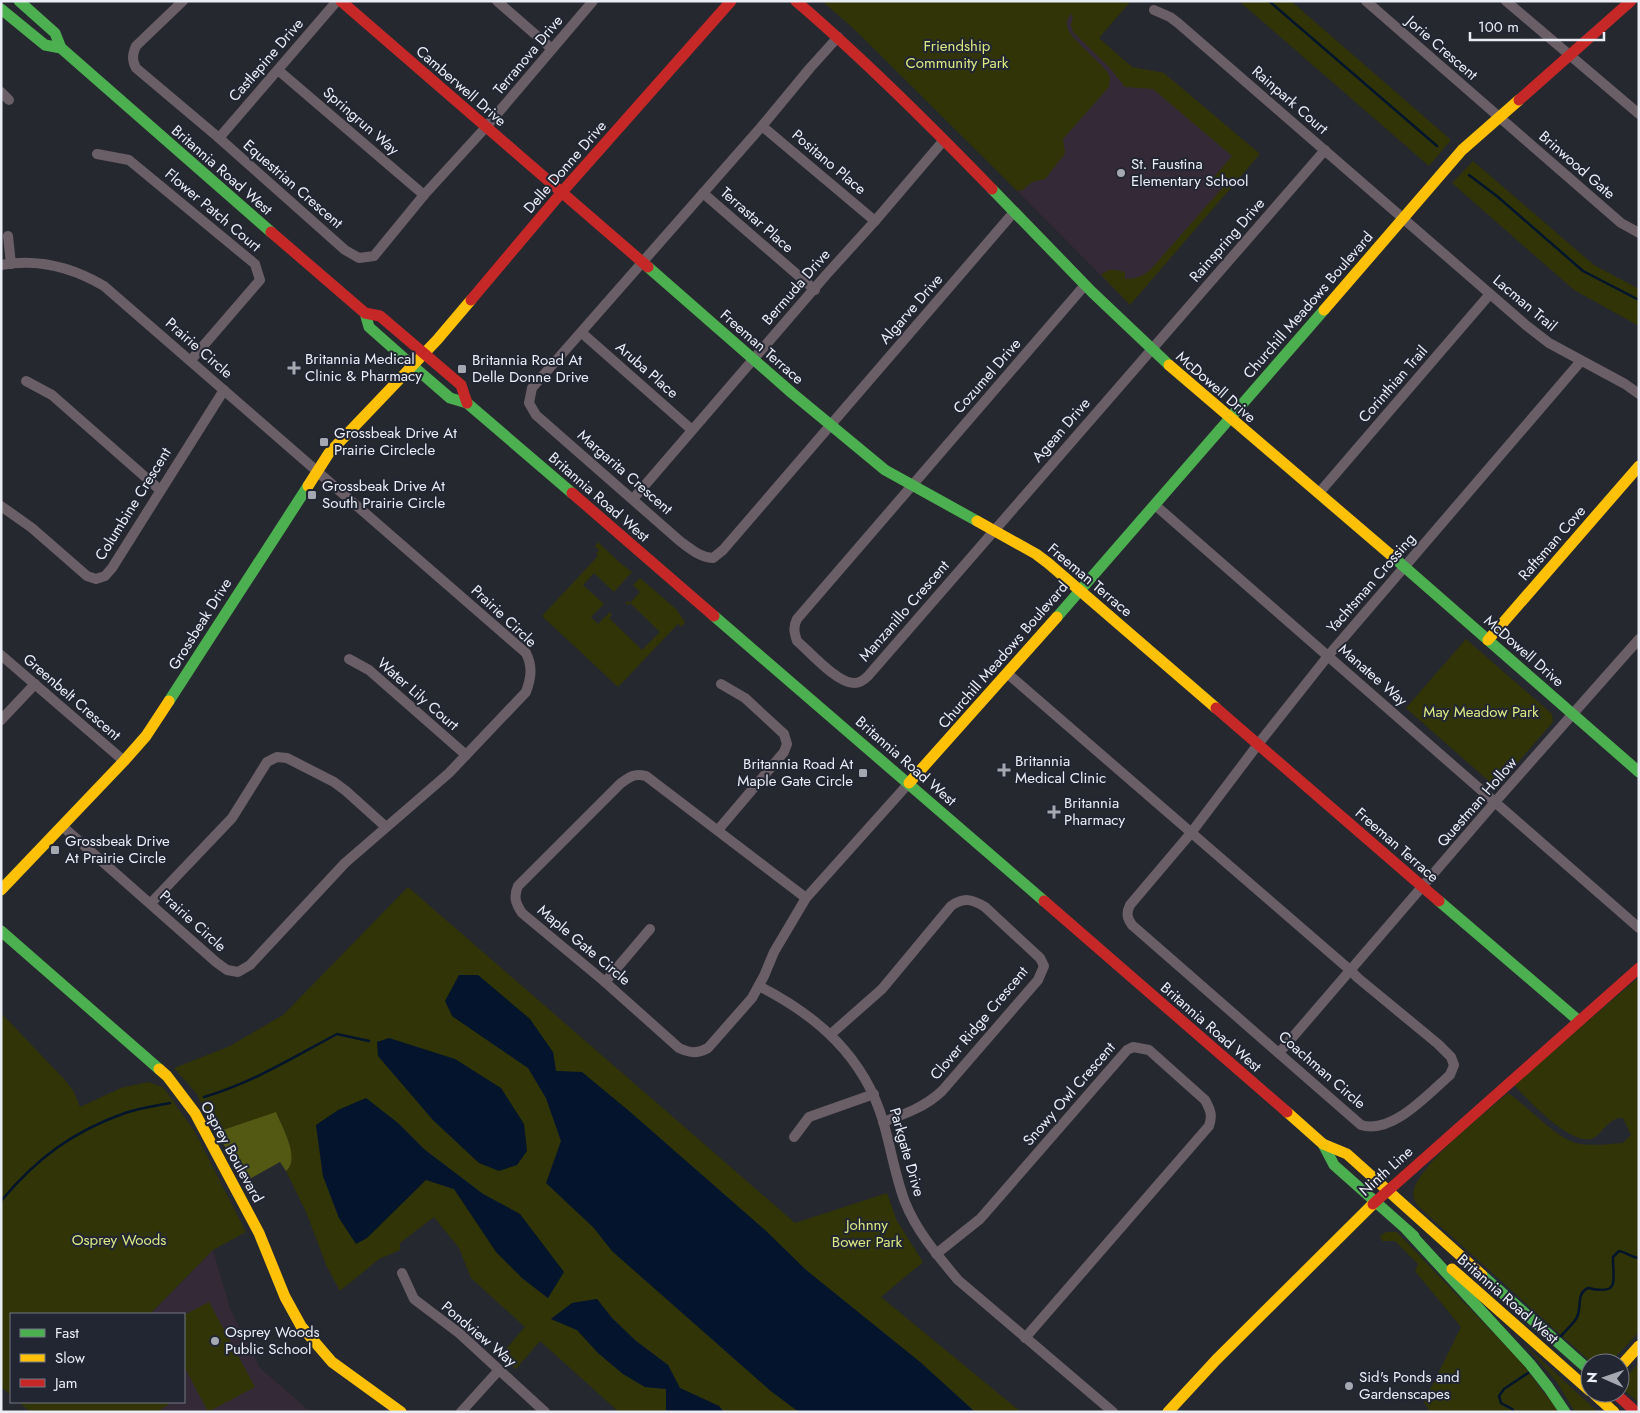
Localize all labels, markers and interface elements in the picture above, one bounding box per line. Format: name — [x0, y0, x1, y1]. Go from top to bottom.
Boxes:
street label: Jorie Crescent — [1400, 9, 1483, 86]
street label: Terranova Drive — [488, 10, 568, 100]
scale bar — [1470, 10, 1604, 42]
street label: Castlepine Drive — [224, 13, 309, 107]
text: 100 m — [1478, 16, 1519, 38]
park label: Friendship Community Park — [906, 35, 1009, 74]
street label: Camberwell Drive — [411, 40, 511, 132]
street label: Rainpark Court — [1247, 61, 1333, 140]
street label: Springrun Way — [318, 82, 404, 161]
street label: Delle Donne Drive — [518, 116, 612, 218]
street label: Britannia Road West — [167, 120, 278, 220]
street label: Positano Place — [787, 124, 871, 200]
street label: Brinwood Gate — [1534, 126, 1620, 205]
street label: Equestrian Crescent — [238, 134, 348, 234]
place label: St. Faustina Elementary School — [1131, 153, 1248, 192]
street label: Flower Patch Court — [160, 163, 266, 257]
marker: St. Faustina Elementary School — [1115, 167, 1127, 179]
street label: Terrastar Place — [715, 182, 799, 258]
street label: Rainspring Drive — [1184, 193, 1270, 287]
street label: Churchill Meadows Boulevard — [1238, 227, 1378, 383]
street label: Bermuda Drive — [757, 244, 835, 330]
street label: Algarve Drive — [874, 269, 948, 349]
street label: Lacman Trail — [1488, 270, 1562, 336]
street label: Freeman Terrace — [715, 304, 809, 390]
street label: Prairie Circle — [161, 313, 238, 384]
street label: Cozumel Drive — [948, 333, 1026, 419]
street label: Aruba Place — [611, 336, 683, 404]
street label: Corinthian Trail — [1353, 341, 1433, 427]
street label: McDowell Drive — [1171, 346, 1261, 428]
place label: Britannia Medical Clinic & Pharmacy — [305, 348, 422, 387]
place label: Britannia Road At Delle Donne Drive — [472, 349, 589, 388]
marker: Britannia Medical Clinic & Pharmacy — [287, 361, 301, 375]
marker: Britannia Road At Delle Donne Drive — [456, 363, 468, 375]
street label: Agean Drive — [1027, 393, 1095, 467]
place label: Grossbeak Drive At Prairie Circlecle — [334, 422, 457, 461]
street label: Margarita Crescent — [573, 424, 678, 520]
marker: Grossbeak Drive At Prairie Circlecle — [318, 436, 330, 448]
street label: Columbine Crescent — [89, 443, 177, 565]
street label: Britannia Road West — [544, 447, 655, 547]
place label: Grossbeak Drive At South Prairie Circle — [322, 475, 445, 514]
marker: Grossbeak Drive At South Prairie Circle — [306, 489, 318, 501]
street label: Raftsman Cove — [1513, 500, 1591, 585]
street label: Yachtsman Crossing — [1321, 528, 1421, 638]
street label: Freeman Terrace — [1043, 538, 1137, 622]
street label: Manzanillo Crescent — [854, 555, 955, 667]
street label: Grossbeak Drive — [163, 574, 237, 674]
street label: Churchill Meadows Boulevard — [933, 577, 1073, 733]
street label: Prairie Circle — [466, 580, 542, 652]
street label: McDowell Drive — [1479, 610, 1569, 692]
street label: Manatee Way — [1334, 639, 1413, 711]
street label: Greenbelt Crescent — [18, 648, 126, 746]
street label: Water Lily Court — [372, 652, 464, 736]
park label: May Meadow Park — [1423, 701, 1539, 723]
street label: Britannia Road West — [851, 711, 962, 811]
place label: Britannia Medical Clinic — [1015, 750, 1106, 789]
street label: Questman Hollow — [1432, 752, 1523, 852]
place label: Britannia Road At Maple Gate Circle — [737, 753, 853, 792]
marker: Britannia Medical Clinic — [997, 763, 1011, 777]
marker: Britannia Road At Maple Gate Circle — [857, 767, 869, 779]
place label: Britannia Pharmacy — [1064, 792, 1126, 831]
street label: Freeman Terrace — [1350, 802, 1444, 888]
marker: Britannia Pharmacy — [1048, 806, 1060, 818]
place label: Grossbeak Drive At Prairie Circle — [65, 830, 170, 869]
marker: Grossbeak Drive At Prairie Circle — [49, 844, 61, 856]
street label: Prairie Circle — [155, 885, 231, 957]
street label: Maple Gate Circle — [533, 899, 636, 991]
street label: Clover Ridge Crescent — [925, 961, 1033, 1085]
street label: Britannia Road West — [1156, 977, 1267, 1077]
street label: Coachman Circle — [1273, 1026, 1371, 1114]
street label: Snowy Owl Crescent — [1018, 1037, 1121, 1151]
street label: Osprey Boulevard — [195, 1097, 269, 1207]
street label: Parkgate Drive — [884, 1105, 930, 1199]
street label: Ninth Line — [1354, 1141, 1418, 1201]
park label: Johnny Bower Park — [832, 1214, 903, 1253]
park label: Osprey Woods — [72, 1229, 166, 1251]
street label: Britannia Road West — [1453, 1249, 1564, 1349]
street label: Pondview Way — [437, 1296, 522, 1372]
legend — [10, 1313, 185, 1403]
place label: Osprey Woods Public School — [225, 1321, 320, 1360]
text: Fast — [55, 1322, 79, 1344]
marker: Osprey Woods Public School — [209, 1335, 221, 1347]
text: Slow — [55, 1347, 86, 1369]
north arrow — [1580, 1353, 1630, 1403]
place label: Sid's Ponds and Gardenscapes — [1359, 1366, 1460, 1405]
text: Jam — [53, 1372, 78, 1394]
text: N — [1582, 1372, 1602, 1383]
marker: Sid's Ponds and Gardenscapes — [1343, 1380, 1355, 1392]

